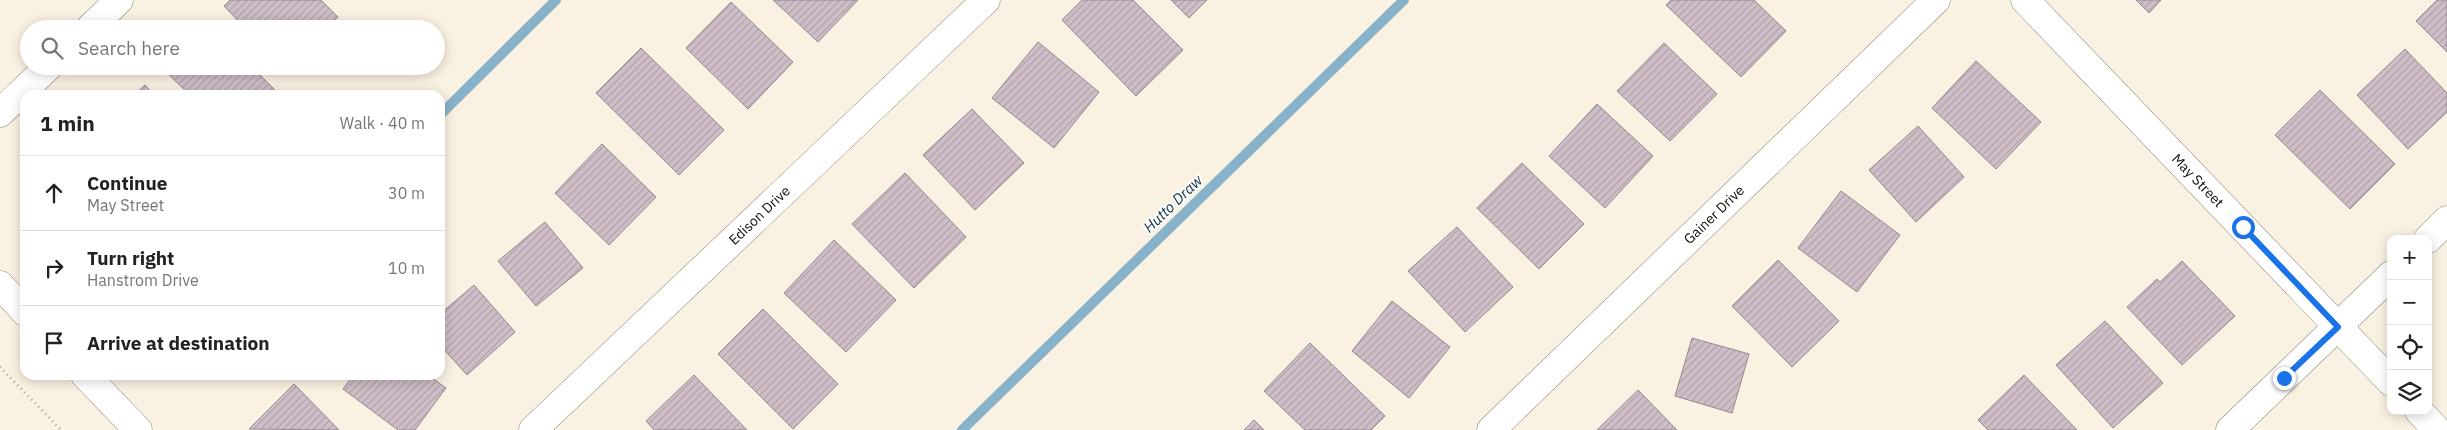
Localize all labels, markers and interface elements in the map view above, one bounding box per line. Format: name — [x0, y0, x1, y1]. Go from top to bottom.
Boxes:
search box — [20, 20, 445, 75]
icon: search — [38, 34, 66, 62]
text: Search here — [78, 36, 180, 60]
text: 1 min — [40, 109, 95, 137]
text: Walk · 40 m — [340, 113, 425, 133]
street label: May Street — [2168, 150, 2228, 211]
water label: Hutto Draw — [1139, 170, 1207, 236]
text: Continue — [87, 171, 167, 195]
icon: ahead — [40, 179, 68, 207]
street label: Gainer Drive — [1680, 181, 1748, 248]
street label: Edison Drive — [725, 182, 794, 249]
text: 30 m — [388, 183, 425, 203]
text: May Street — [87, 195, 164, 215]
route start — [2232, 216, 2255, 239]
map controls — [2387, 235, 2432, 415]
button: + — [2387, 235, 2432, 280]
text: Turn right — [87, 246, 174, 270]
icon: right — [40, 254, 68, 282]
text: 10 m — [388, 258, 425, 278]
text: Hanstrom Drive — [87, 270, 199, 290]
button: − — [2387, 280, 2432, 325]
button: locate — [2387, 325, 2432, 370]
icon: arrive — [40, 329, 68, 357]
text: Arrive at destination — [87, 331, 270, 355]
route end — [2273, 367, 2296, 390]
button: layers — [2387, 370, 2432, 415]

